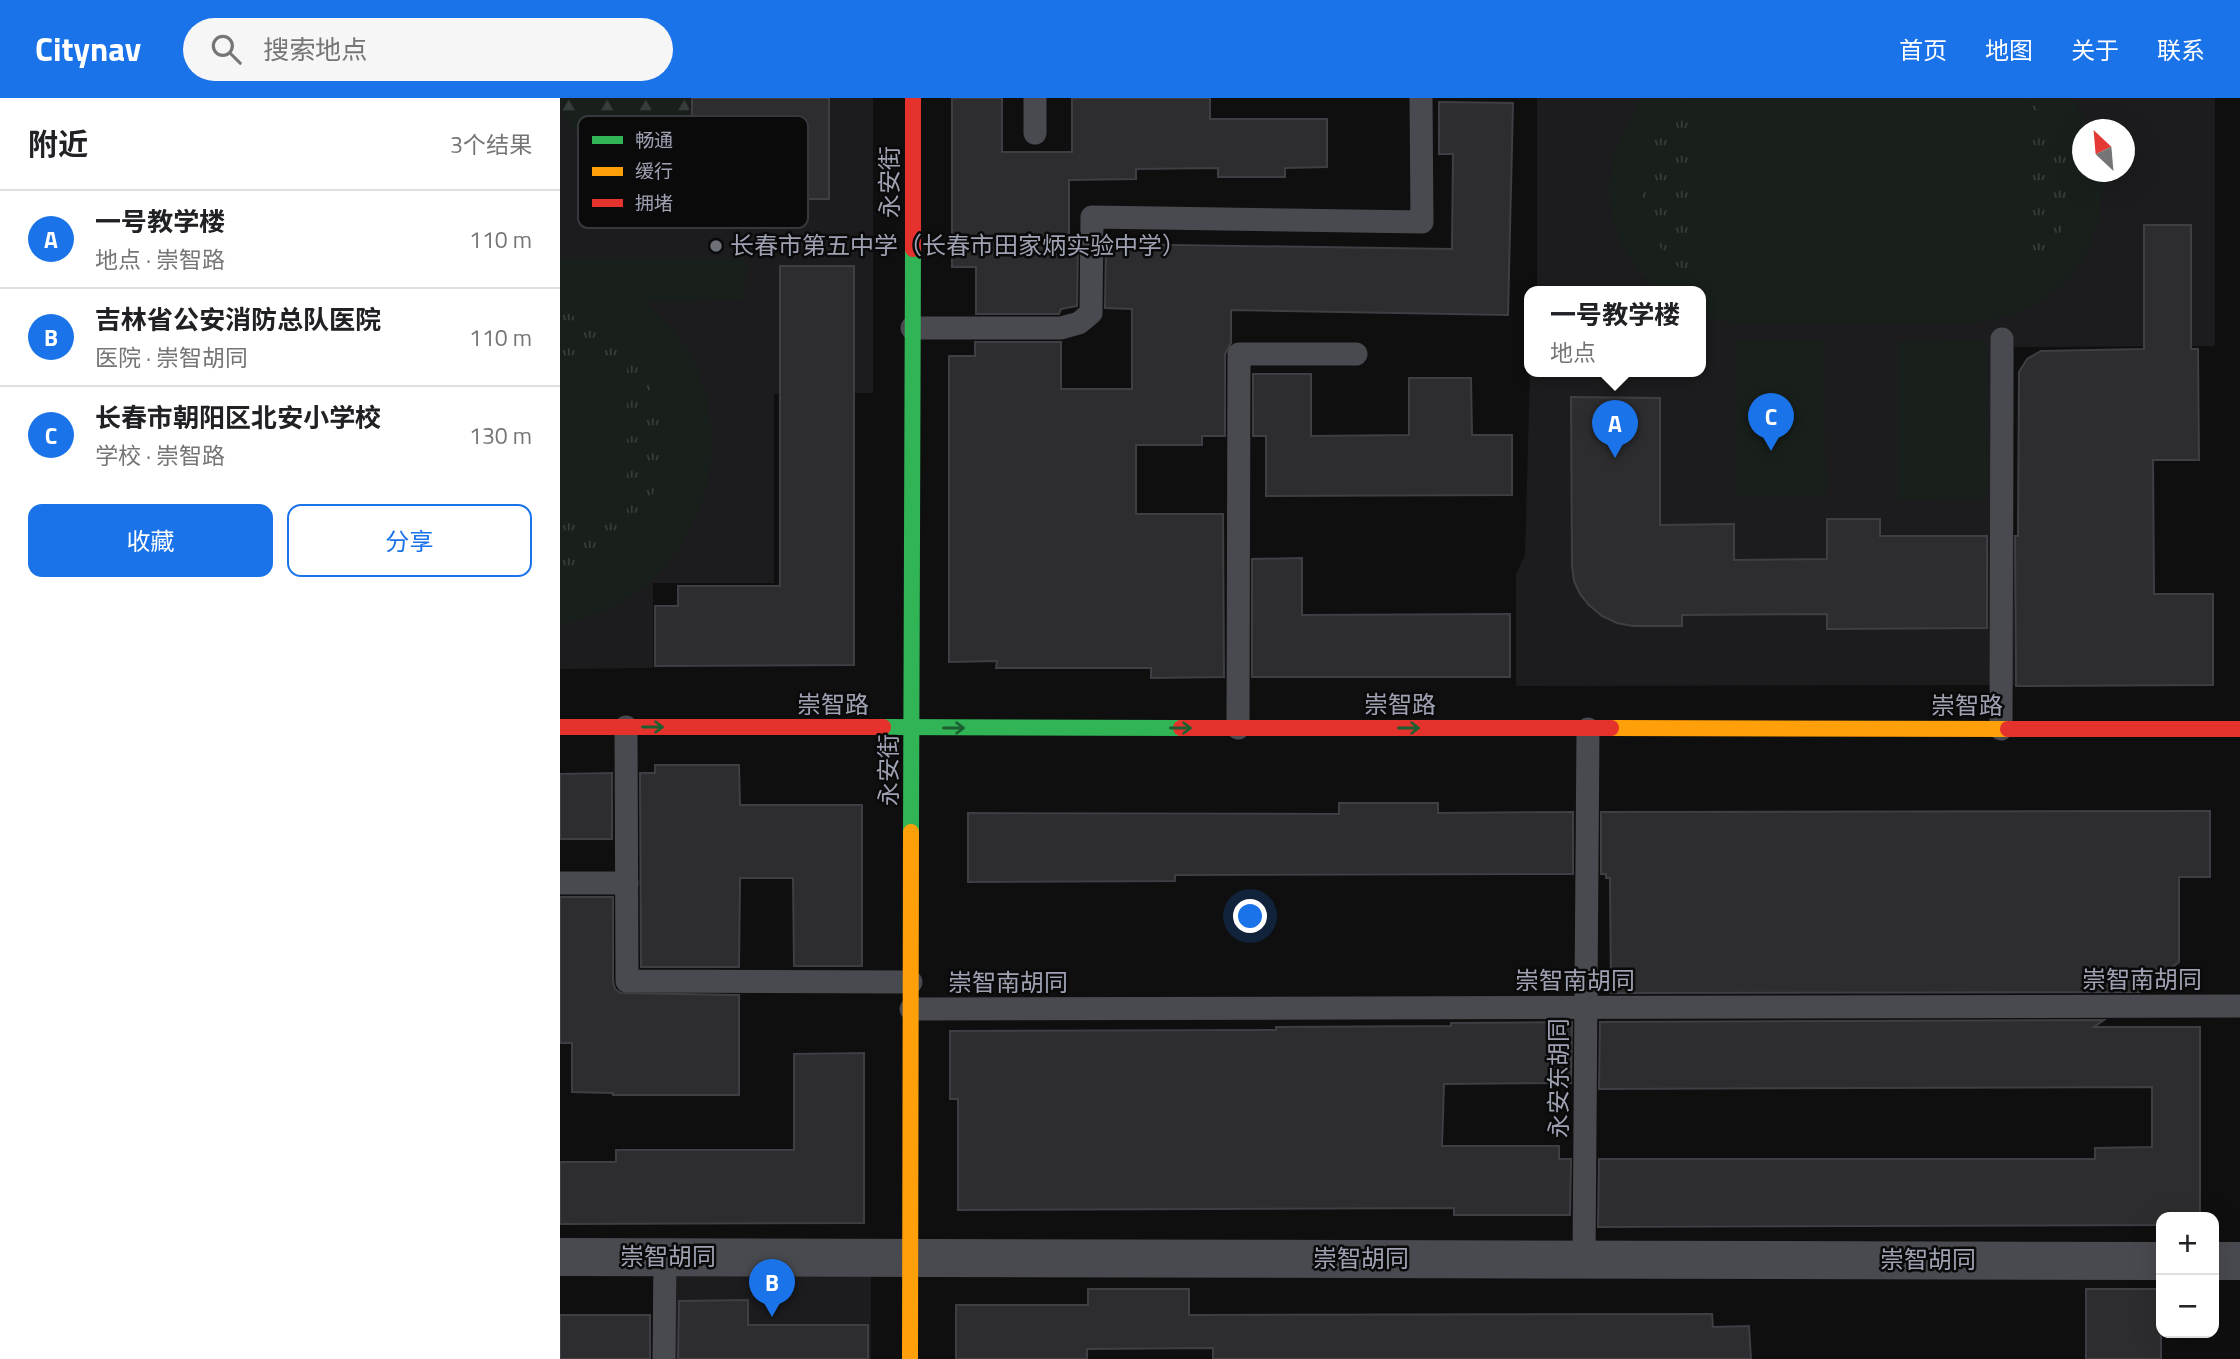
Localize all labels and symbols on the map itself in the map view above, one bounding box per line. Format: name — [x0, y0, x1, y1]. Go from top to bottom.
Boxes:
legend — [578, 116, 808, 228]
north arrow — [2072, 119, 2135, 182]
text: 畅通 — [635, 125, 673, 154]
street label: 永安街 — [871, 146, 907, 218]
text: 缓行 — [635, 156, 673, 185]
text: 拥堵 — [635, 188, 673, 217]
place label: 长春市第五中学（长春市田家炳实验中学） — [730, 227, 1186, 263]
marker: 长春市第五中学（长春市田家炳实验中学） — [708, 238, 724, 254]
pin: C — [1748, 393, 1794, 451]
pin: A — [1592, 400, 1638, 458]
street label: 崇智路 — [797, 686, 869, 722]
street label: 崇智路 — [1364, 686, 1436, 722]
street label: 崇智路 — [1931, 687, 2003, 723]
one-way arrow — [641, 720, 664, 734]
one-way arrow — [942, 721, 965, 735]
one-way arrow — [1169, 721, 1192, 735]
one-way arrow — [1397, 721, 1420, 735]
street label: 永安街 — [870, 734, 906, 806]
your location — [1233, 899, 1267, 933]
street label: 崇智南胡同 — [2082, 961, 2202, 997]
street label: 崇智南胡同 — [1515, 962, 1635, 998]
street label: 崇智南胡同 — [948, 964, 1068, 1000]
street label: 永安东胡同 — [1540, 1018, 1576, 1138]
street label: 崇智胡同 — [620, 1238, 716, 1274]
street label: 崇智胡同 — [1313, 1240, 1409, 1276]
street label: 崇智胡同 — [1880, 1241, 1976, 1277]
pin: B — [749, 1259, 795, 1317]

